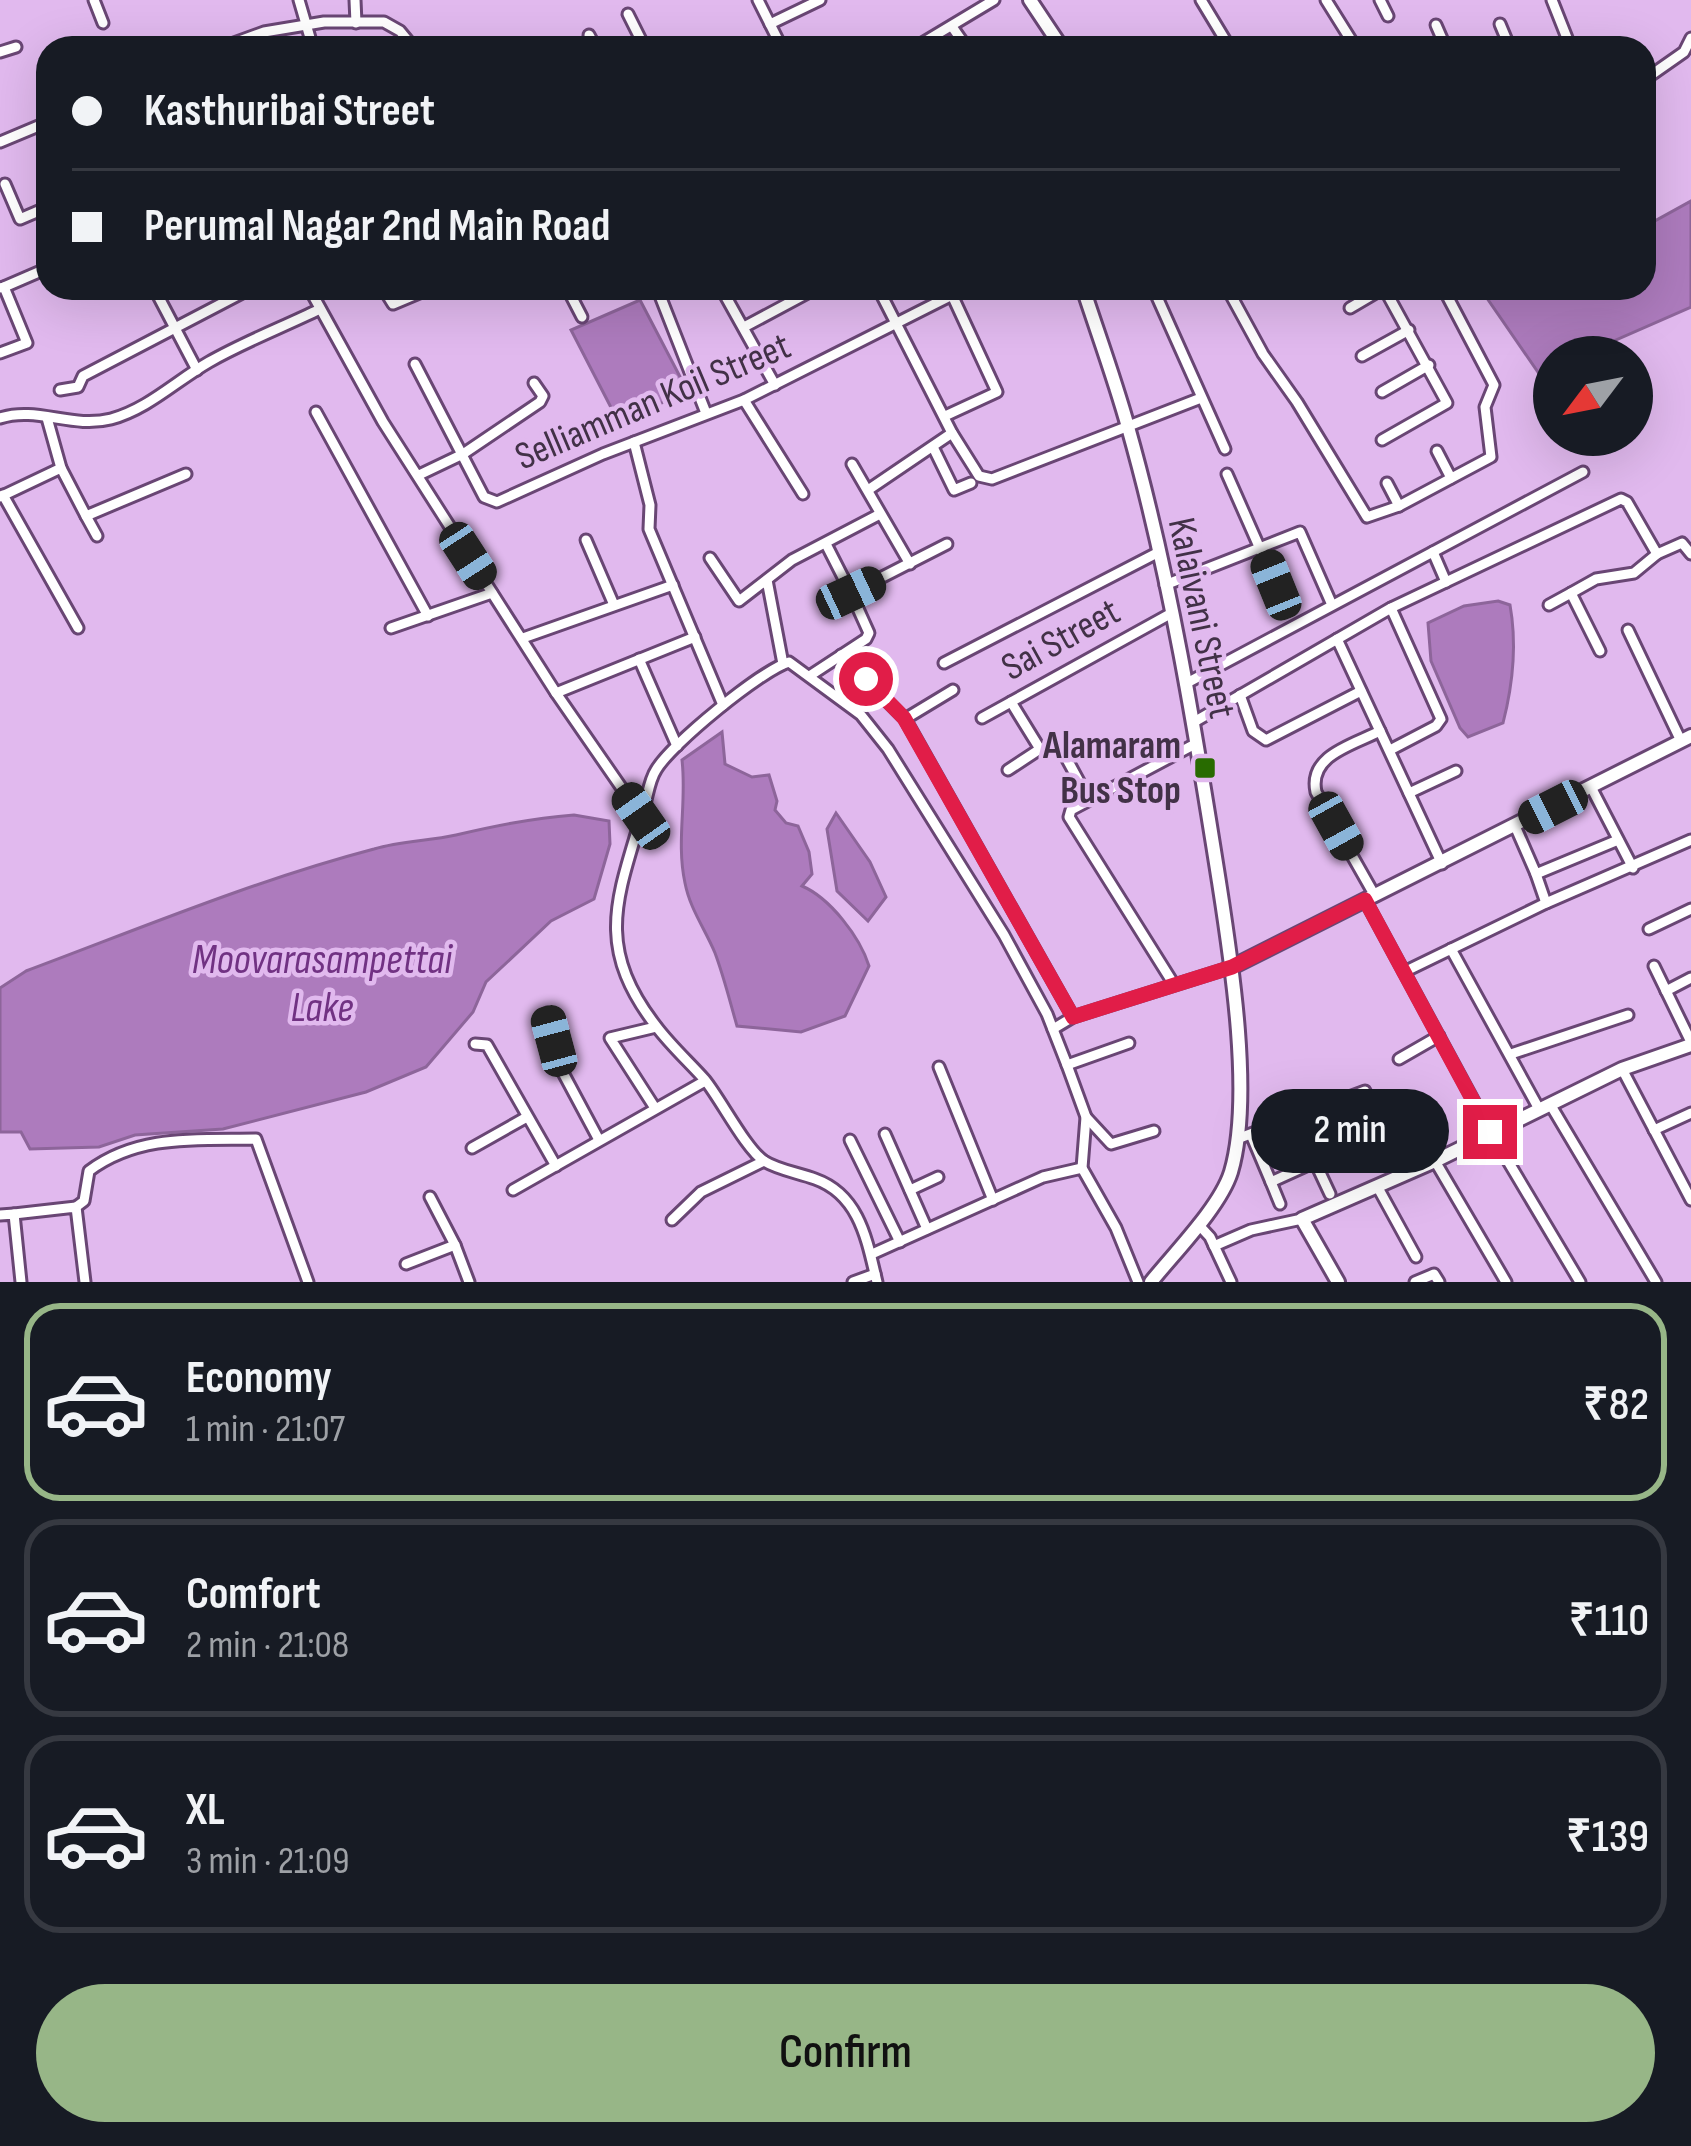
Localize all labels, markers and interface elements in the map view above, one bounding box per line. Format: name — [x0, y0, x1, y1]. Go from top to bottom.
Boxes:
text: Kasthuribai Street — [144, 84, 435, 139]
text: Perumal Nagar 2nd Main Road — [144, 199, 610, 254]
street label: Selliamman Koil Street — [508, 323, 798, 481]
north arrow — [1533, 336, 1653, 456]
map controls — [1533, 336, 1653, 456]
street label: Kalaivani Street — [1157, 513, 1245, 723]
car — [433, 516, 503, 596]
car — [1246, 545, 1306, 625]
car — [811, 561, 891, 625]
street label: Sai Street — [994, 589, 1128, 691]
route start — [839, 652, 893, 706]
place label: Alamaram Bus Stop — [1042, 723, 1181, 815]
marker: Alamaram Bus Stop — [1192, 755, 1218, 781]
car — [1513, 775, 1593, 839]
car — [606, 776, 676, 856]
car — [1303, 786, 1369, 866]
water label: Moovarasampettai Lake — [192, 935, 453, 1034]
car — [527, 1002, 581, 1080]
callout: 2 min — [1250, 1090, 1448, 1174]
route end — [1463, 1105, 1517, 1159]
text: 2 min — [1313, 1107, 1387, 1154]
icon: car — [42, 1348, 150, 1456]
text: Economy — [186, 1351, 332, 1406]
text: ₹82 — [1583, 1378, 1649, 1433]
text: 1 min · 21:07 — [186, 1406, 345, 1453]
icon: car — [42, 1564, 150, 1672]
text: Comfort — [186, 1567, 321, 1622]
text: ₹110 — [1569, 1594, 1649, 1649]
text: 2 min · 21:08 — [186, 1622, 349, 1669]
icon: car — [42, 1780, 150, 1888]
text: XL — [186, 1783, 225, 1838]
text: ₹139 — [1566, 1810, 1649, 1865]
text: 3 min · 21:09 — [186, 1838, 350, 1885]
button: Confirm — [36, 1984, 1655, 2122]

